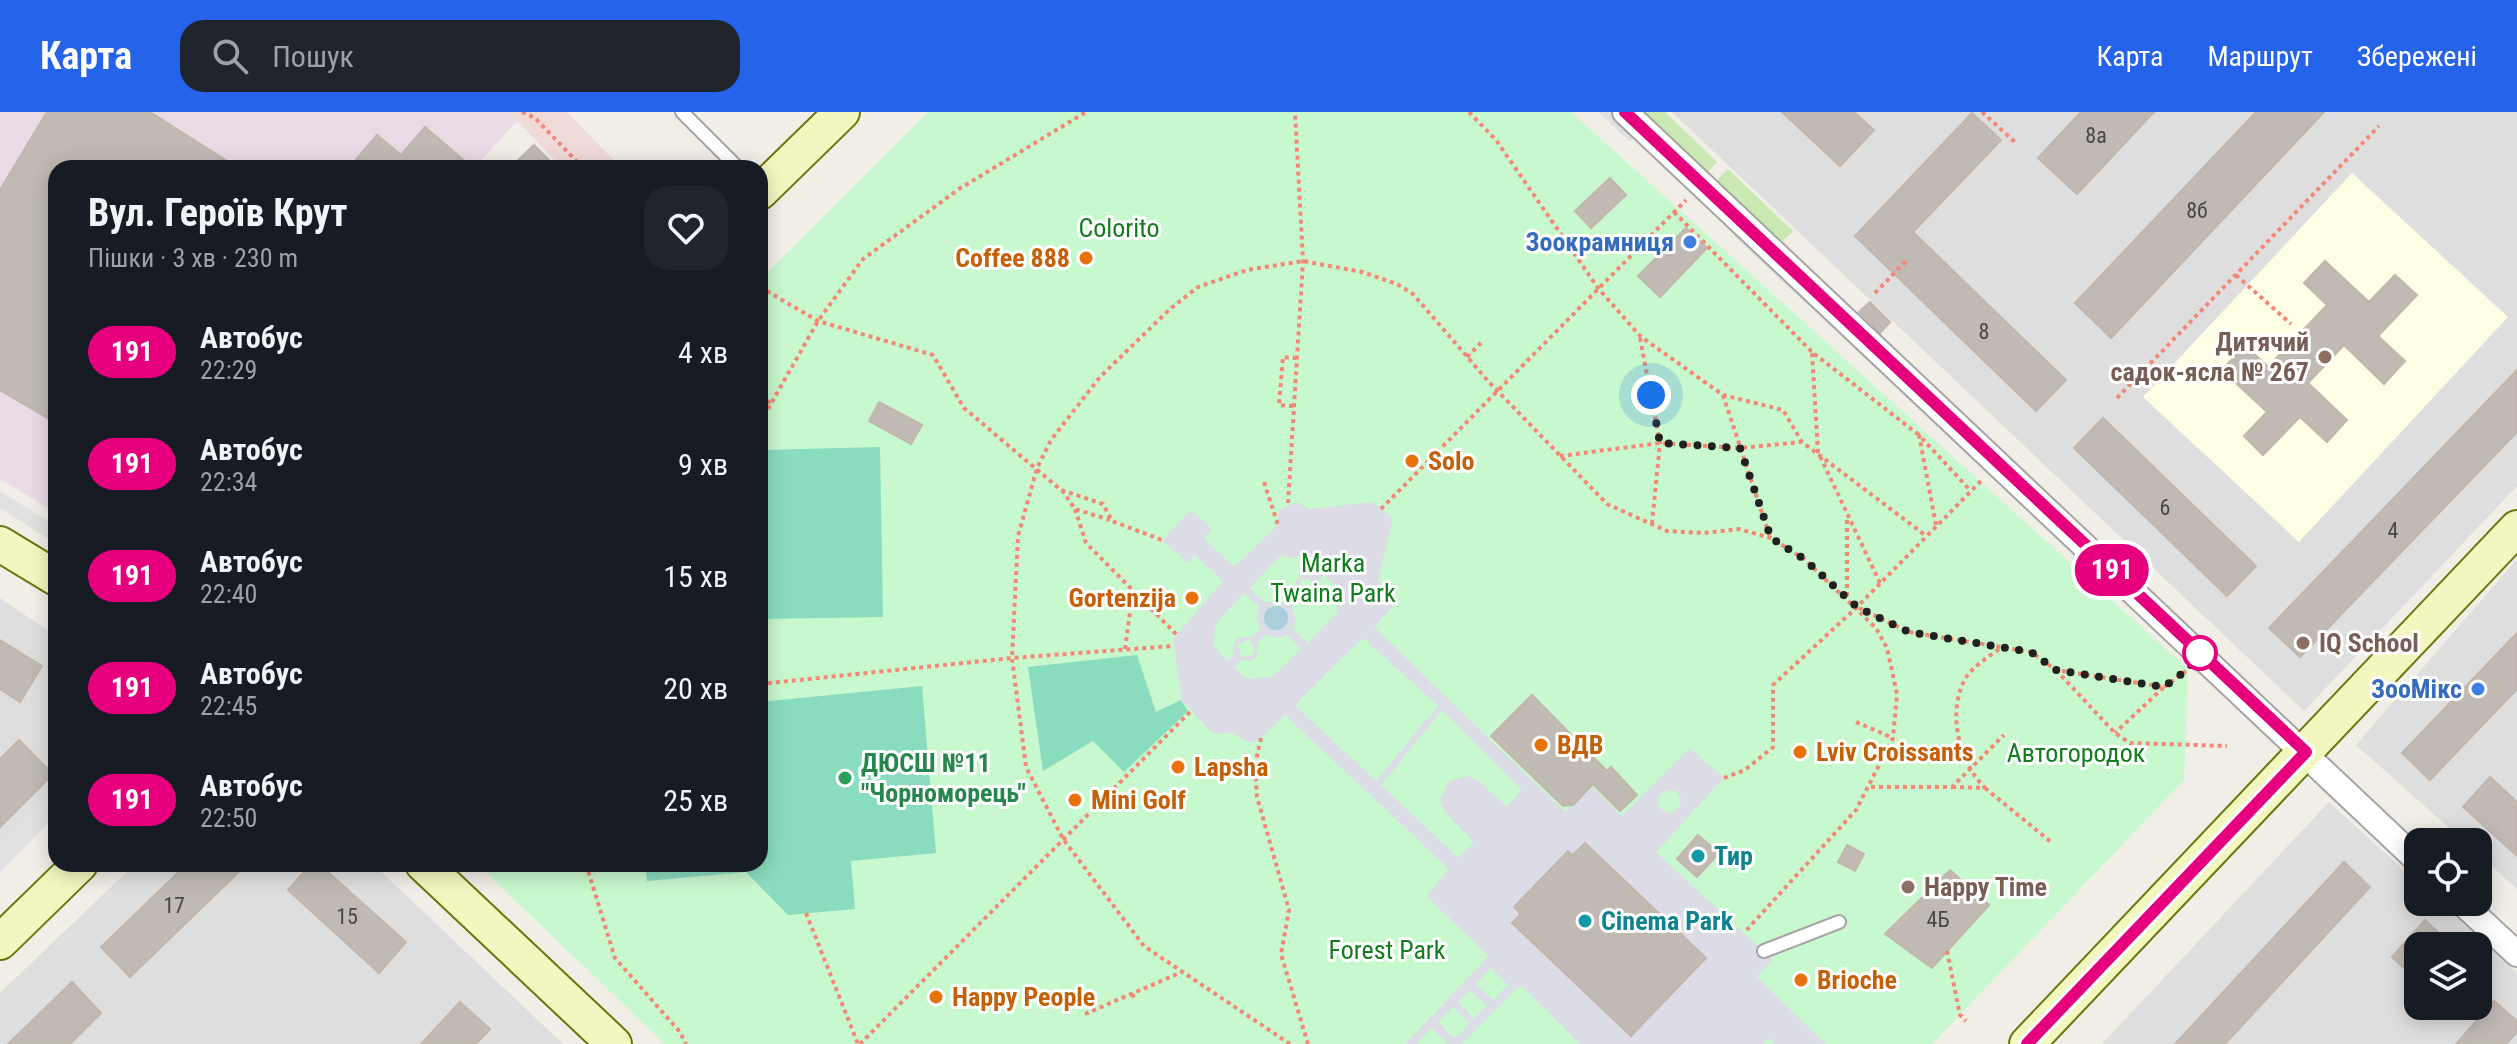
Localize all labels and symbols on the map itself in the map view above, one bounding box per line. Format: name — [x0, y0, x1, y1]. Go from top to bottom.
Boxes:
house number: 8а — [2085, 123, 2107, 148]
house number: 8б — [2186, 198, 2208, 223]
park label: Colorito — [1078, 213, 1160, 243]
place label: Зоокрамниця — [1525, 227, 1674, 257]
marker: Зоокрамниця — [1681, 233, 1699, 251]
place label: Coffee 888 — [955, 243, 1070, 273]
marker: Coffee 888 — [1077, 249, 1095, 267]
house number: 8 — [1979, 319, 1989, 344]
place label: Дитячий садок-ясла № 267 — [2111, 327, 2309, 387]
marker: Дитячий садок-ясла № 267 — [2316, 348, 2334, 366]
your location — [1631, 375, 1671, 415]
place label: Solo — [1428, 446, 1475, 476]
marker: Solo — [1403, 452, 1421, 470]
house number: 6 — [2160, 495, 2170, 520]
house number: 4 — [2388, 518, 2399, 543]
line badge: 191 — [2066, 544, 2158, 596]
park label: Marka Twaina Park — [1270, 548, 1396, 608]
place label: Gortenzija — [1068, 583, 1176, 613]
marker: Gortenzija — [1183, 589, 1201, 607]
place label: IQ School — [2319, 628, 2419, 658]
marker: IQ School — [2294, 634, 2312, 652]
unlabelled marker — [2183, 636, 2217, 670]
place label: ЗооМікс — [2371, 674, 2462, 704]
marker: ЗооМікс — [2469, 680, 2487, 698]
place label: ВДВ — [1557, 730, 1603, 760]
marker: ВДВ — [1532, 736, 1550, 754]
place label: Lviv Croissants — [1816, 737, 1974, 767]
park label: Автогородок — [2007, 738, 2146, 768]
marker: Lviv Croissants — [1791, 743, 1809, 761]
place label: ДЮСШ №11 "Чорноморець" — [861, 748, 1026, 808]
place label: Lapsha — [1194, 752, 1268, 782]
marker: Lapsha — [1169, 758, 1187, 776]
marker: ДЮСШ №11 "Чорноморець" — [836, 769, 854, 787]
place label: Mini Golf — [1091, 785, 1186, 815]
marker: Mini Golf — [1066, 791, 1084, 809]
place label: Тир — [1714, 841, 1753, 871]
marker: Тир — [1689, 847, 1707, 865]
place label: Happy Time — [1924, 872, 2047, 902]
marker: Happy Time — [1899, 878, 1917, 896]
house number: 17 — [163, 893, 185, 918]
house number: 15 — [336, 904, 358, 929]
place label: Cinema Park — [1601, 906, 1734, 936]
house number: 4Б — [1927, 907, 1949, 932]
marker: Cinema Park — [1576, 912, 1594, 930]
park label: Forest Park — [1328, 935, 1446, 965]
place label: Brioche — [1817, 965, 1897, 995]
marker: Brioche — [1792, 971, 1810, 989]
place label: Happy People — [952, 982, 1095, 1012]
marker: Happy People — [927, 988, 945, 1006]

